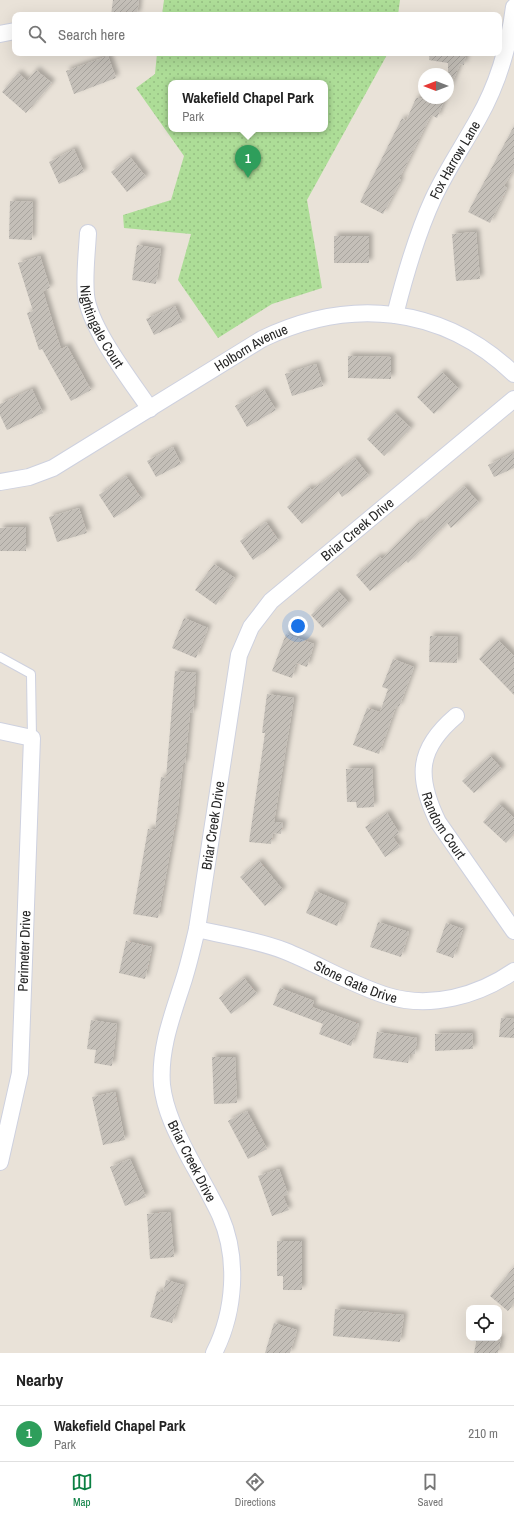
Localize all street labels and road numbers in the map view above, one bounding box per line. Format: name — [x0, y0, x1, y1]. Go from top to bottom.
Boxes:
street label: Fox Harrow Lane — [425, 117, 484, 202]
street label: Nightingale Court — [76, 284, 128, 371]
street label: Holborn Avenue — [211, 320, 290, 375]
street label: Briar Creek Drive — [317, 494, 397, 565]
street label: Briar Creek Drive — [197, 780, 229, 871]
street label: Random Court — [418, 790, 470, 862]
street label: Perimeter Drive — [14, 910, 34, 992]
street label: Stone Gate Drive — [311, 956, 399, 1007]
street label: Briar Creek Drive — [164, 1117, 220, 1205]

